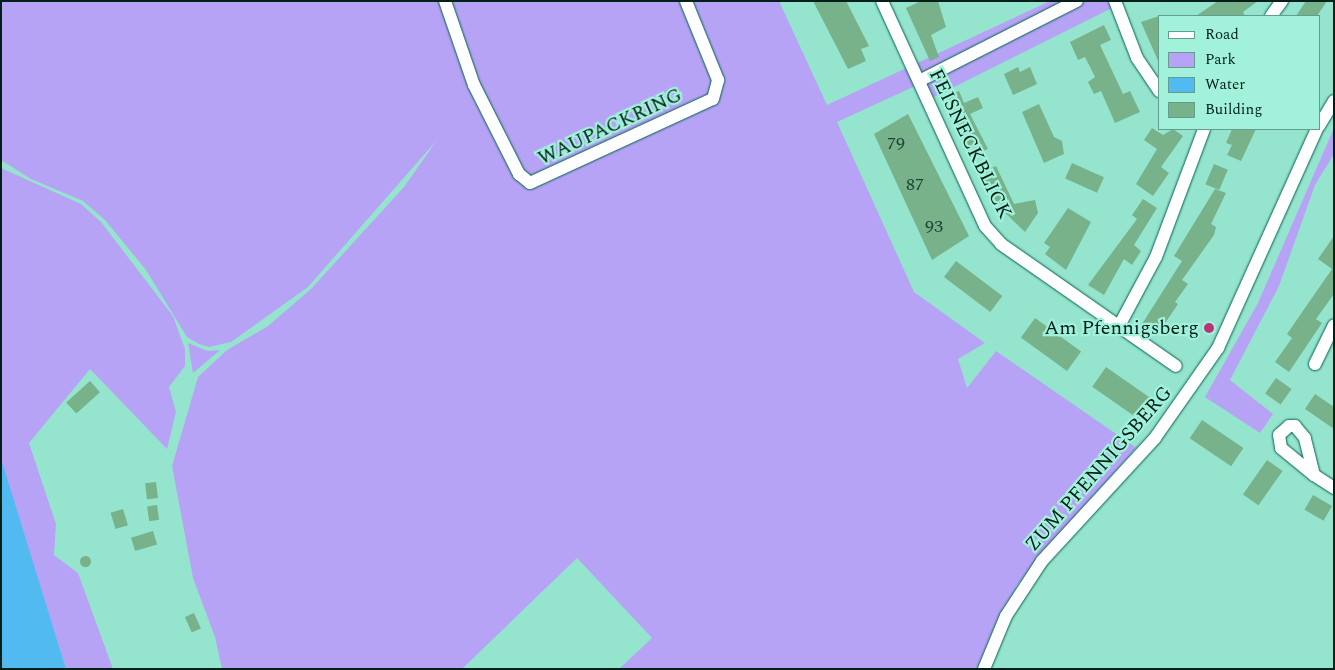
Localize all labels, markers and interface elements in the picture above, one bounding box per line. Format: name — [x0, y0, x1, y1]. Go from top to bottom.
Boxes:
legend — [1158, 15, 1320, 130]
text: Road — [1205, 23, 1239, 46]
text: Park — [1205, 48, 1236, 71]
street label: FEISNECKBLICK — [923, 65, 1017, 223]
text: Water — [1205, 73, 1245, 96]
street label: WAUPACKRING — [534, 83, 686, 171]
text: Building — [1205, 98, 1262, 121]
house number: 79 — [887, 133, 905, 155]
house number: 87 — [906, 174, 924, 196]
house number: 93 — [925, 216, 943, 238]
place label: Am Pfennigsberg — [1044, 316, 1199, 340]
marker: Am Pfennigsberg — [1203, 322, 1215, 334]
street label: ZUM PFENNIGSBERG — [1021, 381, 1177, 557]

